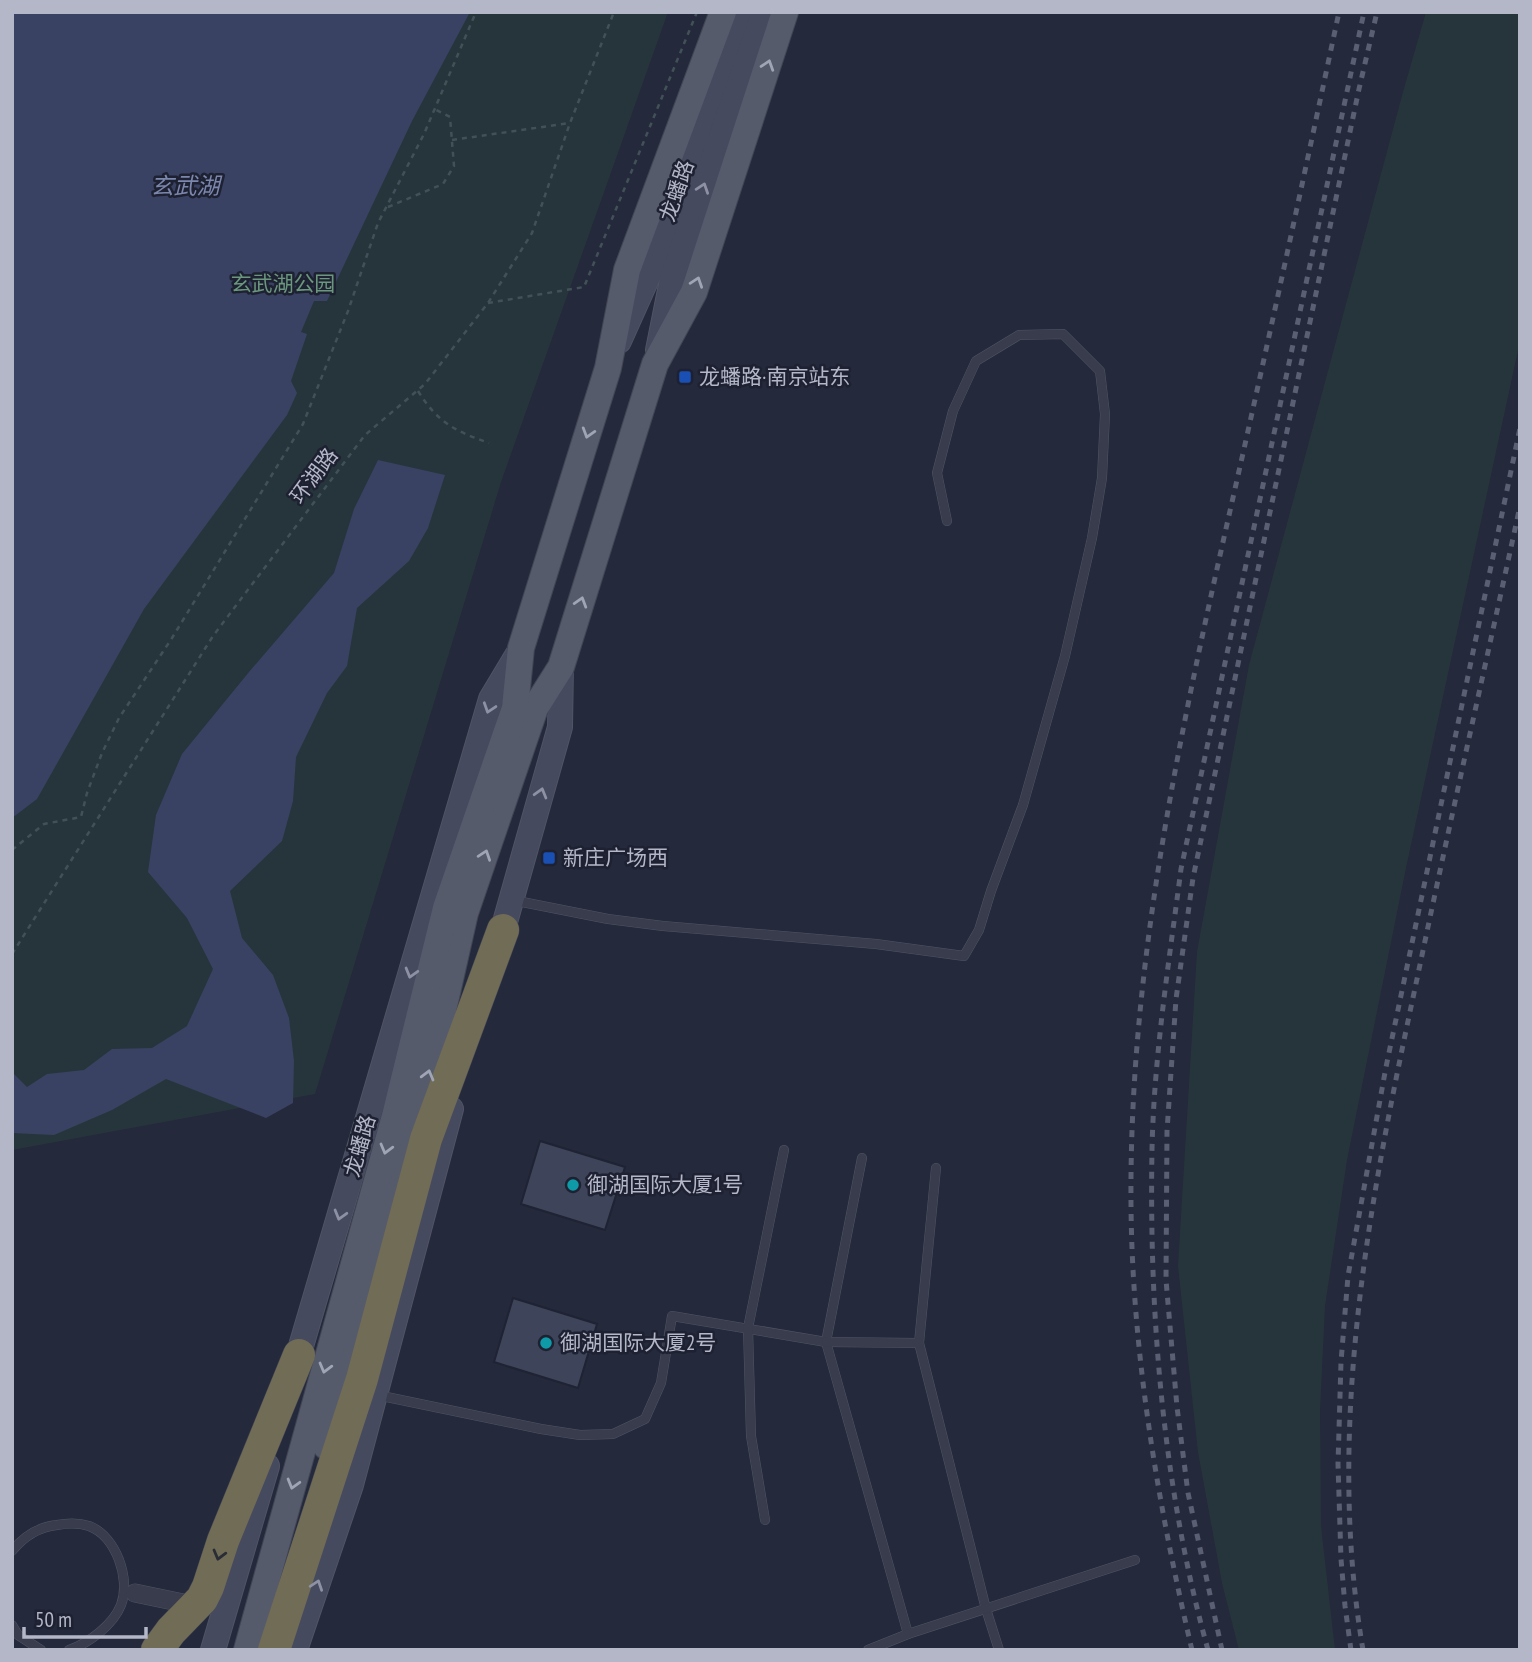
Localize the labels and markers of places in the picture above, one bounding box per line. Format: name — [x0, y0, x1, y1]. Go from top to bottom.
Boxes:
place label: 龙蟠路·南京站东 — [699, 363, 850, 390]
marker: 龙蟠路·南京站东 — [677, 369, 693, 385]
place label: 新庄广场西 — [563, 844, 668, 871]
marker: 新庄广场西 — [541, 850, 557, 866]
place label: 御湖国际大厦1号 — [587, 1171, 743, 1198]
marker: 御湖国际大厦1号 — [565, 1177, 581, 1193]
place label: 御湖国际大厦2号 — [560, 1329, 716, 1356]
marker: 御湖国际大厦2号 — [538, 1335, 554, 1351]

